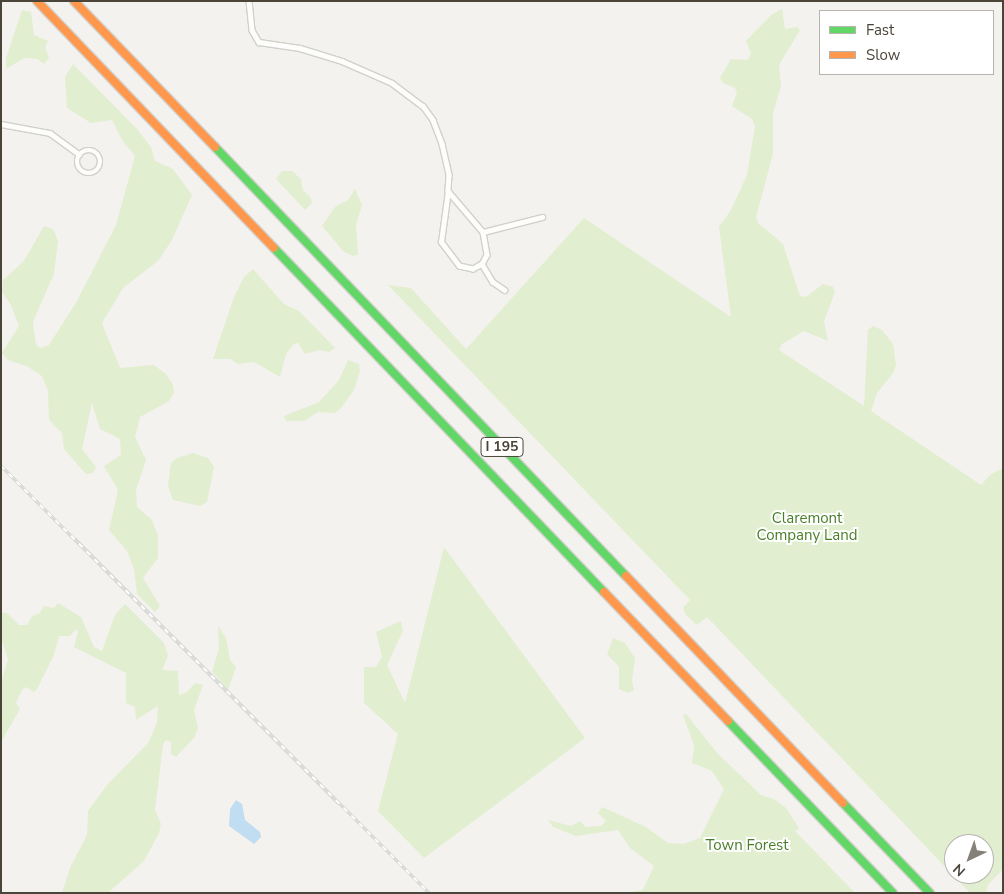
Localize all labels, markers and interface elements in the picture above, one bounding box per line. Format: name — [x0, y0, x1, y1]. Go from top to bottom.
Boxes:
legend — [819, 10, 994, 75]
text: Fast — [866, 20, 894, 40]
text: Slow — [866, 45, 900, 65]
road number: I 195 — [480, 436, 524, 458]
park label: Claremont Company Land — [757, 509, 857, 544]
north arrow — [944, 834, 994, 884]
park label: Town Forest — [705, 837, 789, 855]
text: N — [949, 859, 970, 880]

